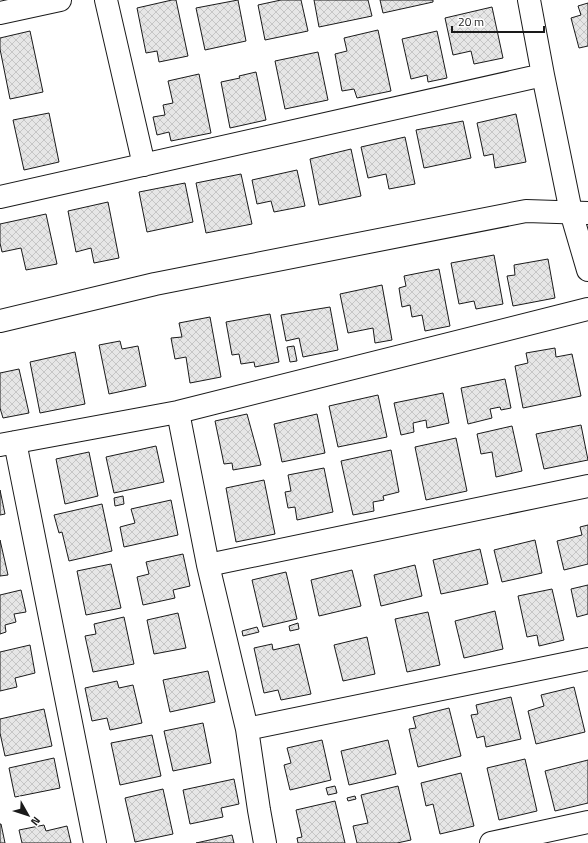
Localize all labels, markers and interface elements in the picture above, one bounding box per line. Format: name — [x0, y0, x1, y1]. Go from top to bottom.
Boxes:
scale bar — [452, 8, 544, 34]
text: 20 m — [458, 12, 484, 31]
north arrow — [8, 795, 48, 835]
text: N — [27, 813, 44, 829]

